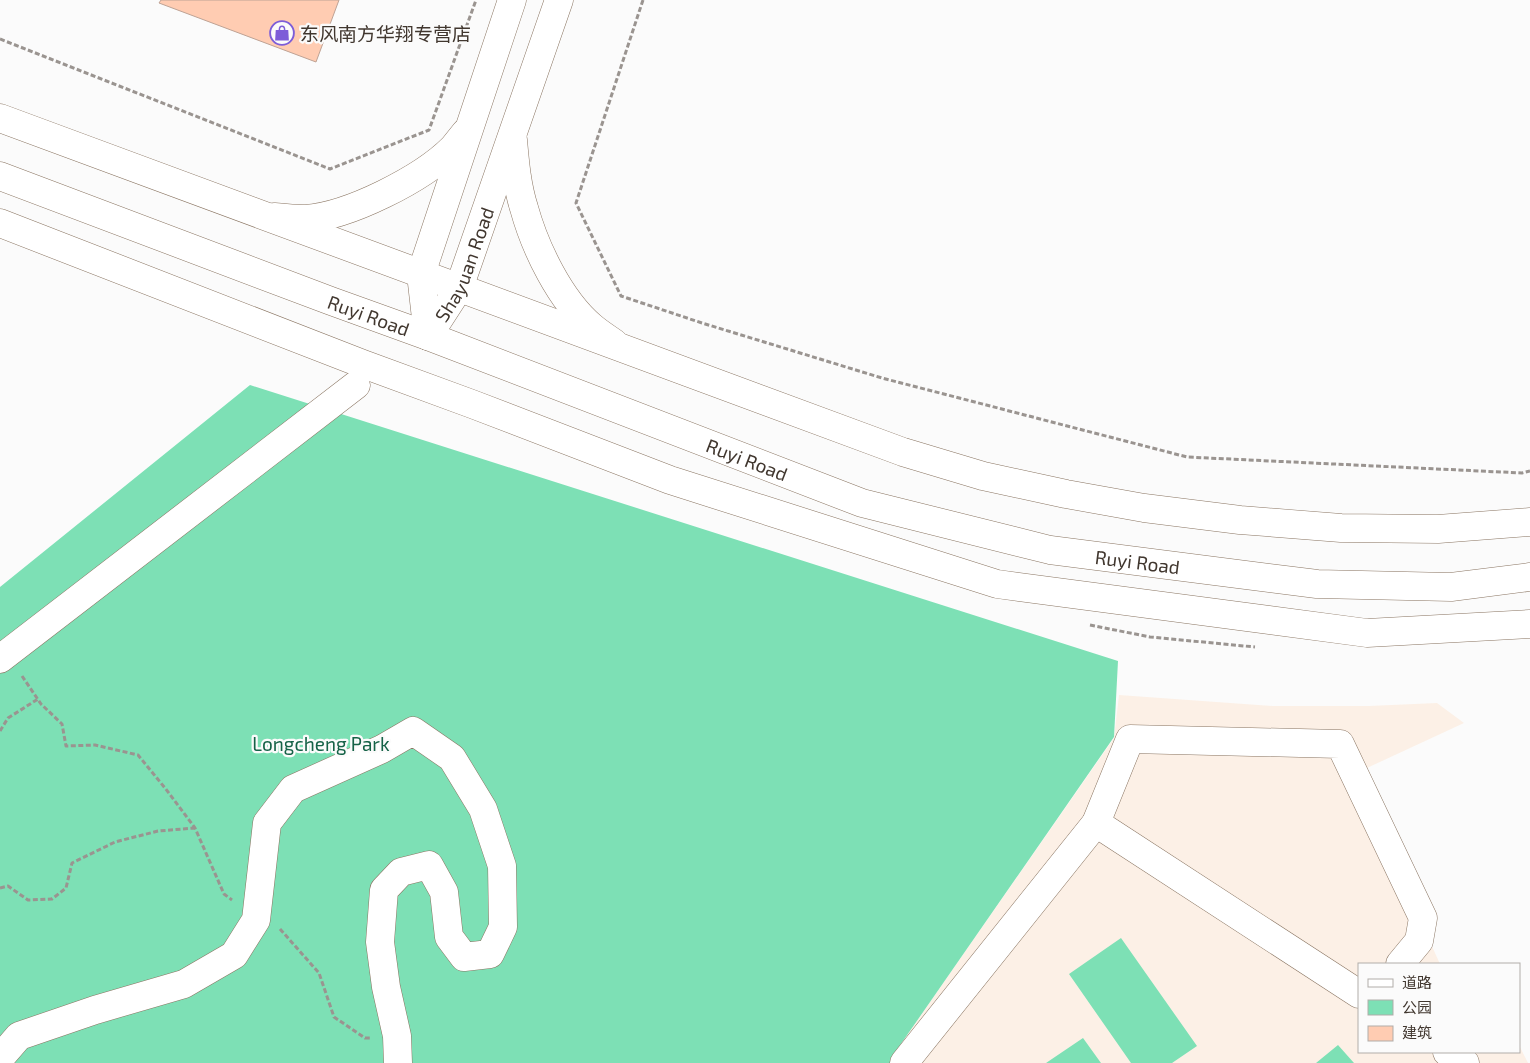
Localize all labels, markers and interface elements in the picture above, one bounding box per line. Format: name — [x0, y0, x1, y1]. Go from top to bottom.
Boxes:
shop icon: 东风南方华翔专营店 — [269, 20, 295, 46]
place label: 东风南方华翔专营店 — [300, 22, 471, 45]
street label: Shayuan Road — [429, 204, 498, 326]
street label: Ruyi Road — [325, 289, 413, 340]
street label: Ruyi Road — [703, 433, 791, 485]
street label: Ruyi Road — [1094, 544, 1181, 578]
park label: Longcheng Park — [252, 732, 390, 755]
legend — [1358, 963, 1520, 1053]
text: 道路 — [1402, 973, 1432, 991]
text: 公园 — [1402, 998, 1432, 1016]
text: 建筑 — [1402, 1023, 1432, 1041]

